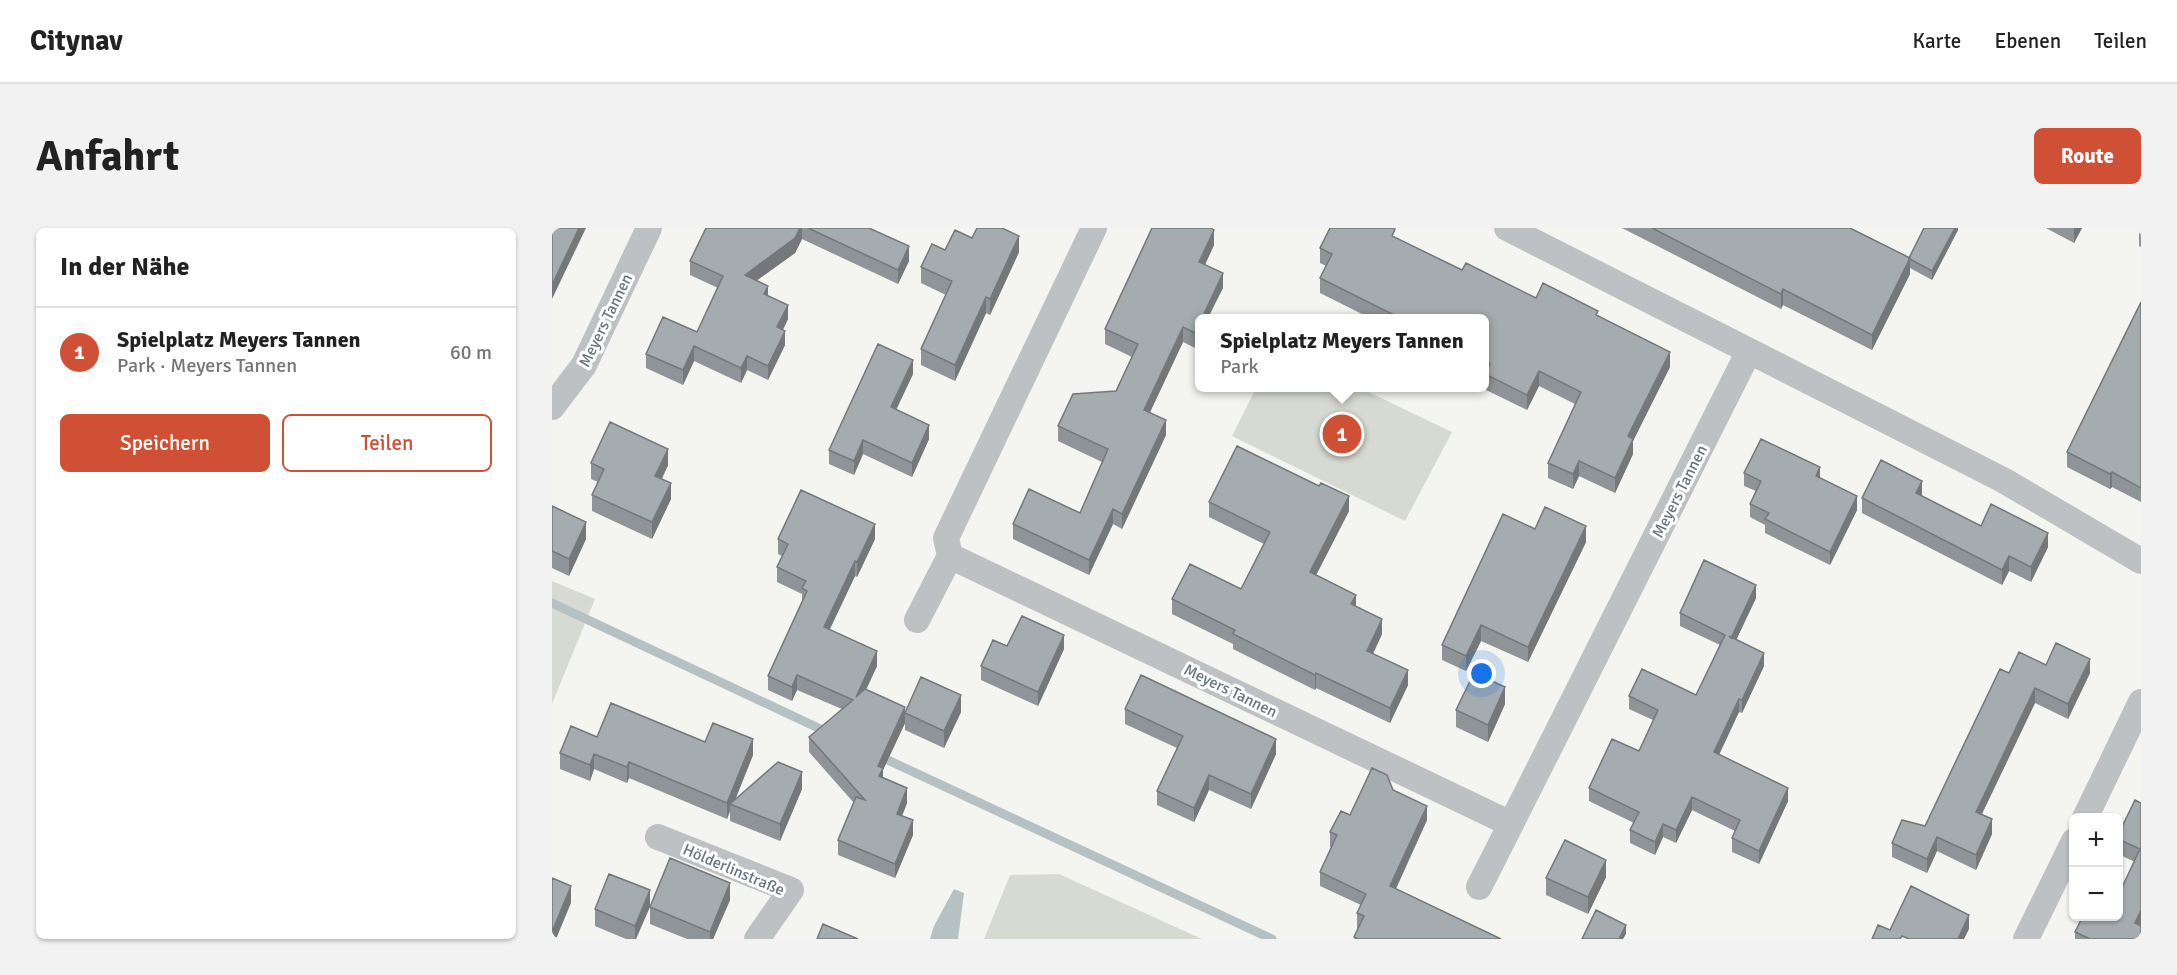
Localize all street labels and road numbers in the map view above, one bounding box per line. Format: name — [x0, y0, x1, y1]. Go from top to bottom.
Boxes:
street label: Meyers Tannen — [575, 270, 637, 370]
street label: Meyers Tannen — [1648, 442, 1712, 541]
street label: Meyers Tannen — [1181, 660, 1281, 722]
street label: Hölderlinstraße — [680, 840, 787, 900]

